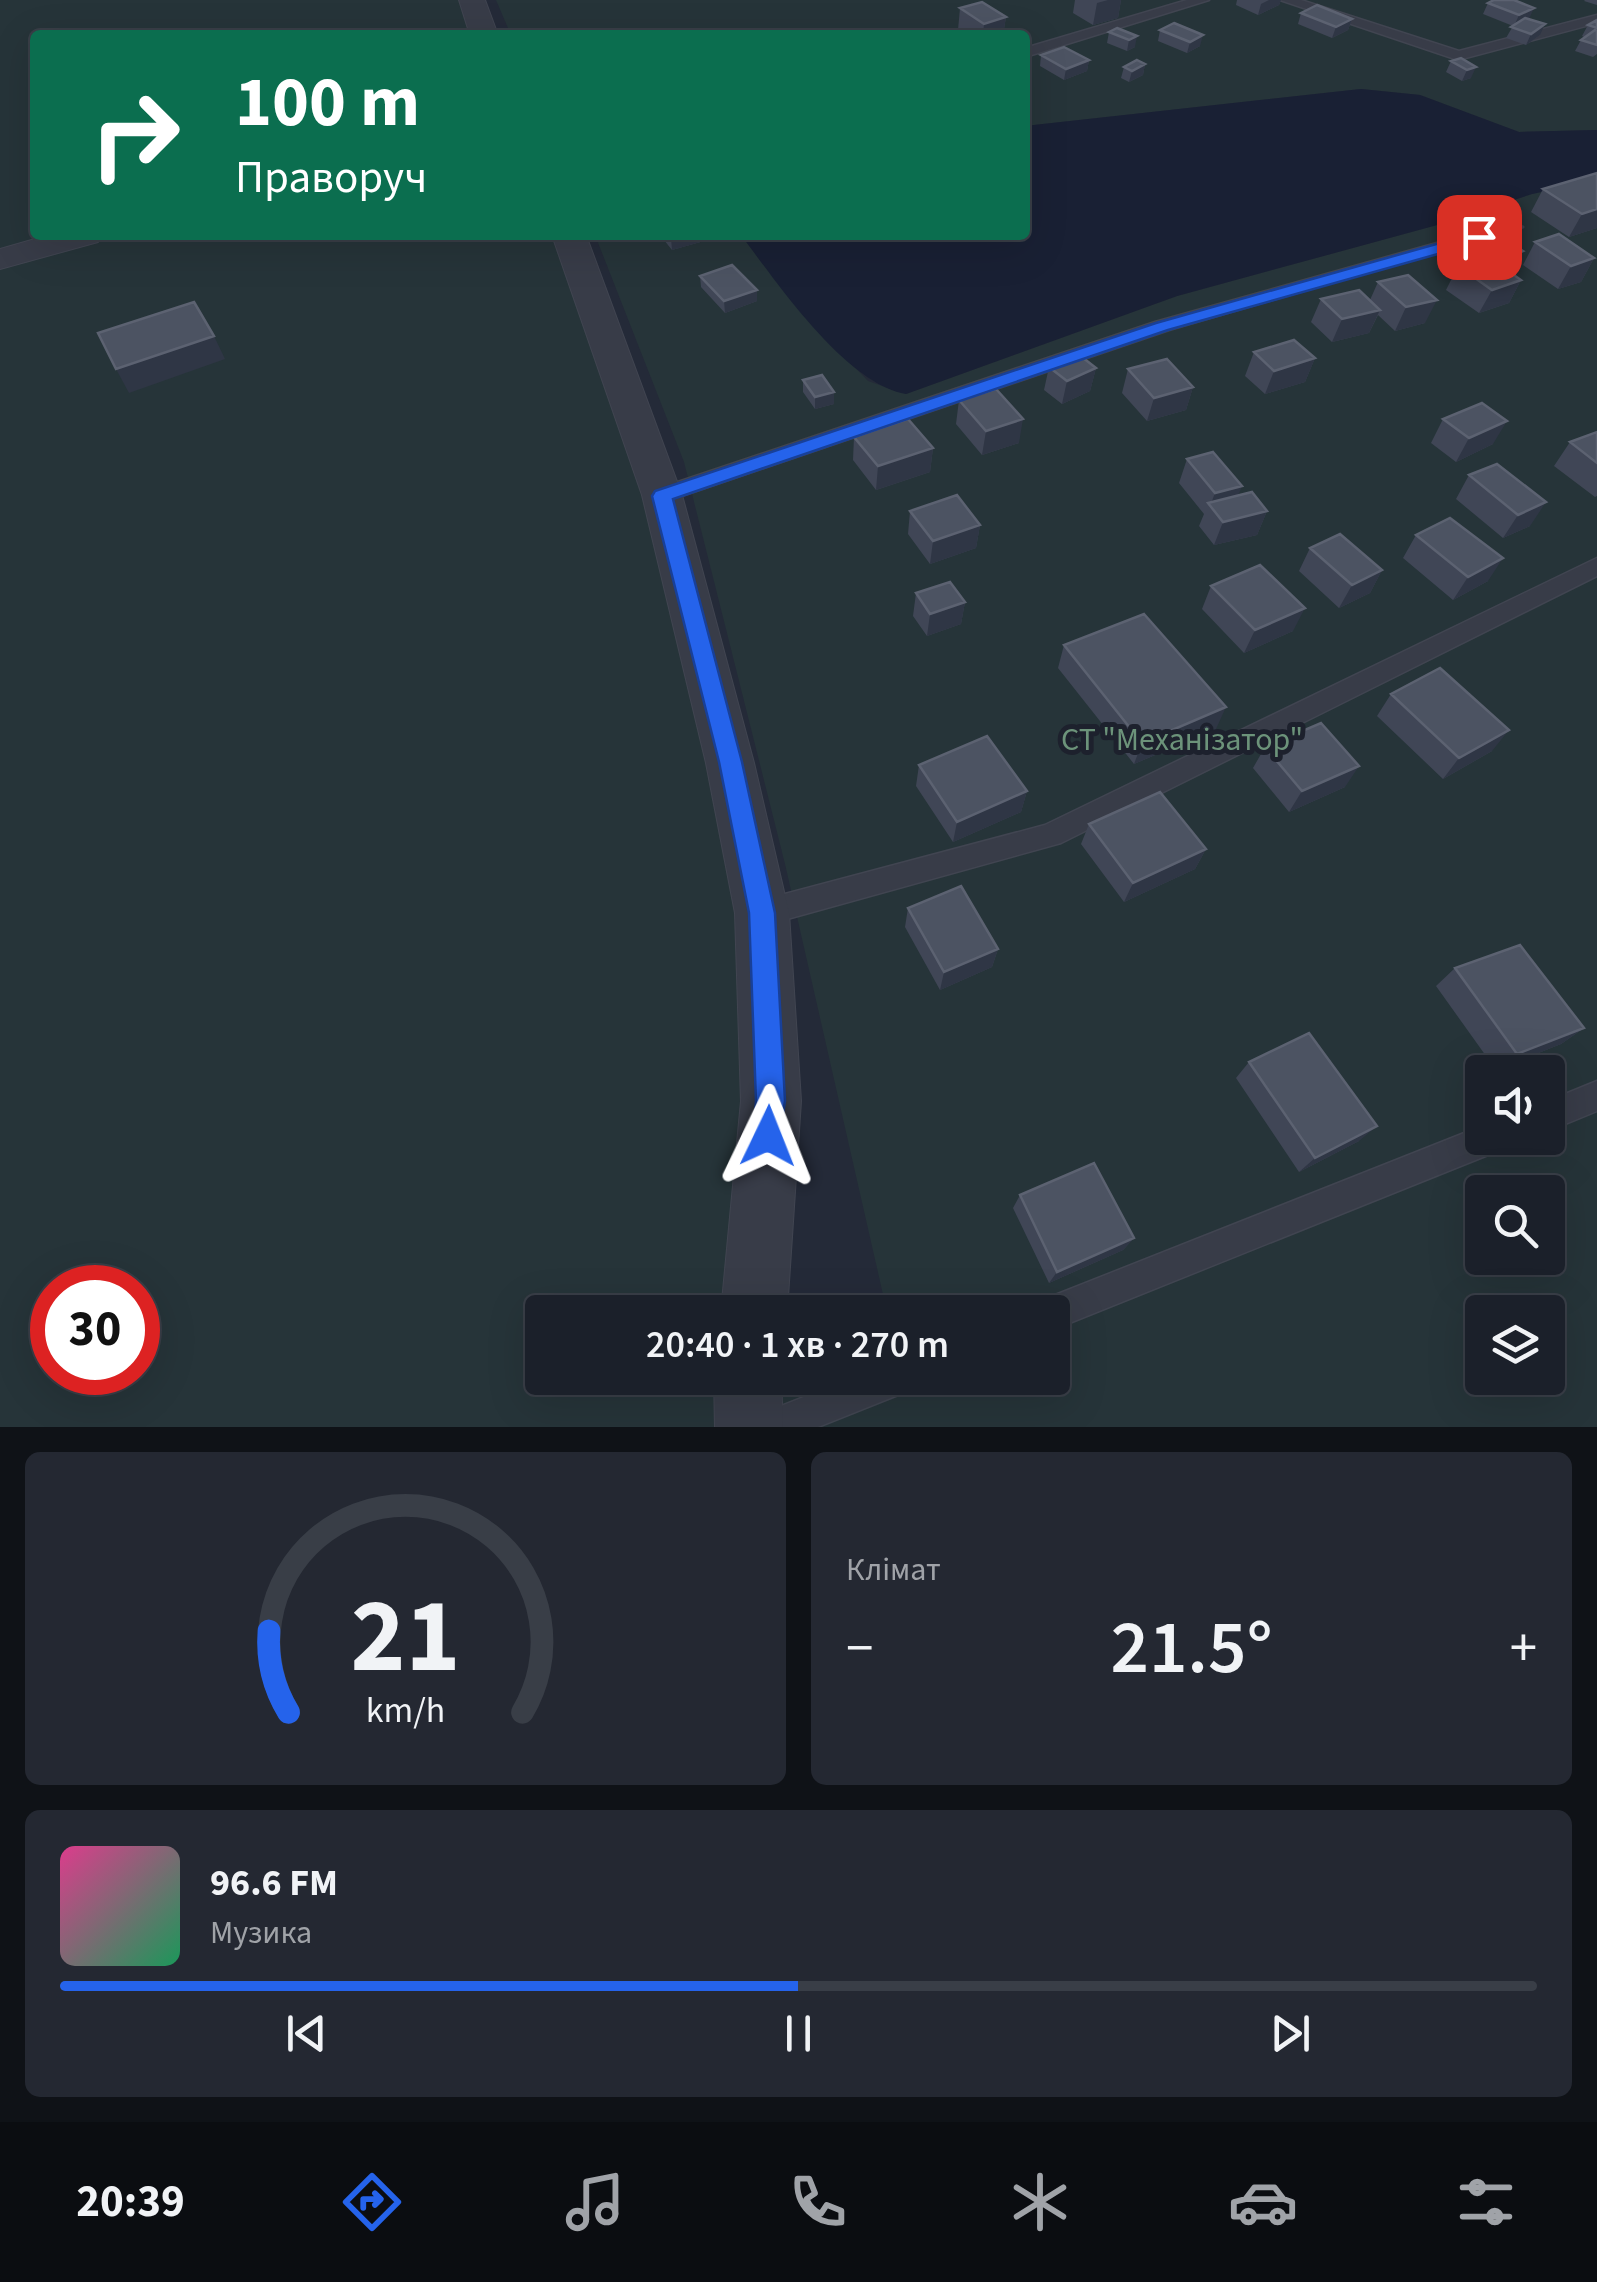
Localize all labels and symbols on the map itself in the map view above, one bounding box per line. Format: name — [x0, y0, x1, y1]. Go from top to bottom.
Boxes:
pin — [1437, 195, 1522, 280]
park label: СТ "Механізатор" — [1061, 717, 1303, 763]
position arrow — [716, 1084, 820, 1188]
speed limit sign: 30 — [30, 1265, 160, 1395]

